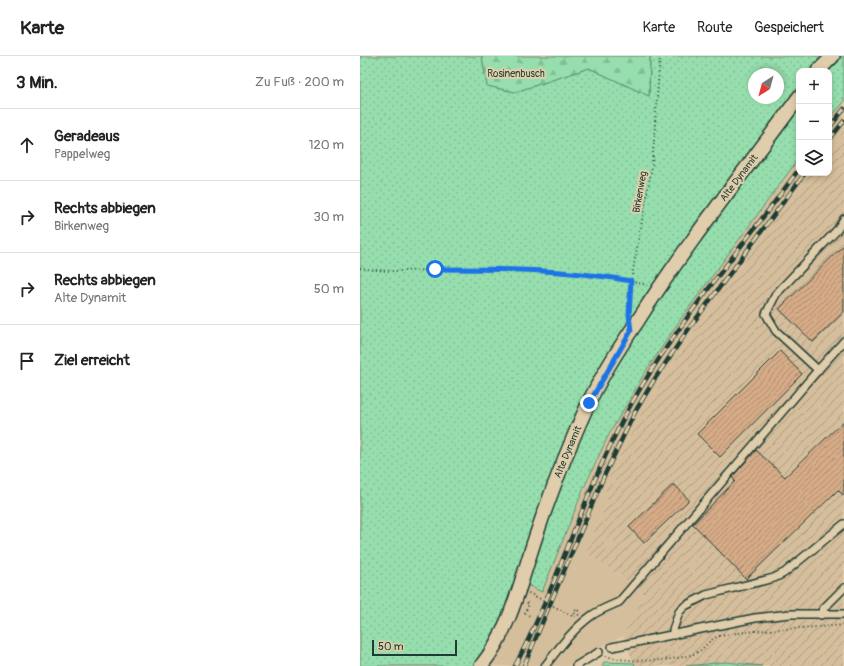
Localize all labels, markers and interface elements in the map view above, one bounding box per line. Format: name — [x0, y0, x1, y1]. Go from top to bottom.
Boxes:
text: Karte — [20, 16, 64, 40]
text: Karte — [643, 19, 675, 36]
text: Route — [697, 19, 732, 36]
text: Gespeichert — [754, 19, 824, 36]
park label: Rosinenbusch — [487, 68, 545, 80]
north arrow — [748, 68, 784, 104]
map controls — [796, 68, 832, 176]
button: + — [796, 68, 832, 104]
text: 3 Min. — [16, 72, 58, 93]
text: Zu Fuß · 200 m — [255, 74, 344, 90]
button: − — [796, 104, 832, 140]
text: Geradeaus — [54, 127, 120, 146]
icon: ahead — [16, 134, 38, 156]
text: 120 m — [308, 137, 344, 153]
button: layers — [796, 140, 832, 176]
text: Pappelweg — [54, 146, 110, 162]
street label: Alte Dynamit — [717, 151, 761, 204]
street label: Birkenweg — [630, 170, 650, 214]
text: Rechts abbiegen — [54, 199, 156, 218]
icon: right — [16, 206, 38, 228]
text: 30 m — [314, 209, 344, 225]
text: Birkenweg — [54, 218, 109, 234]
route start — [426, 260, 444, 278]
text: Rechts abbiegen — [54, 271, 156, 290]
icon: right — [16, 278, 38, 300]
text: 50 m — [314, 281, 344, 297]
text: Alte Dynamit — [54, 290, 126, 306]
icon: arrive — [16, 350, 38, 372]
text: Ziel erreicht — [54, 351, 130, 370]
route end — [580, 394, 598, 412]
street label: Alte Dynamit — [552, 423, 585, 480]
scale bar — [372, 638, 457, 657]
text: 50 m — [378, 640, 404, 653]

